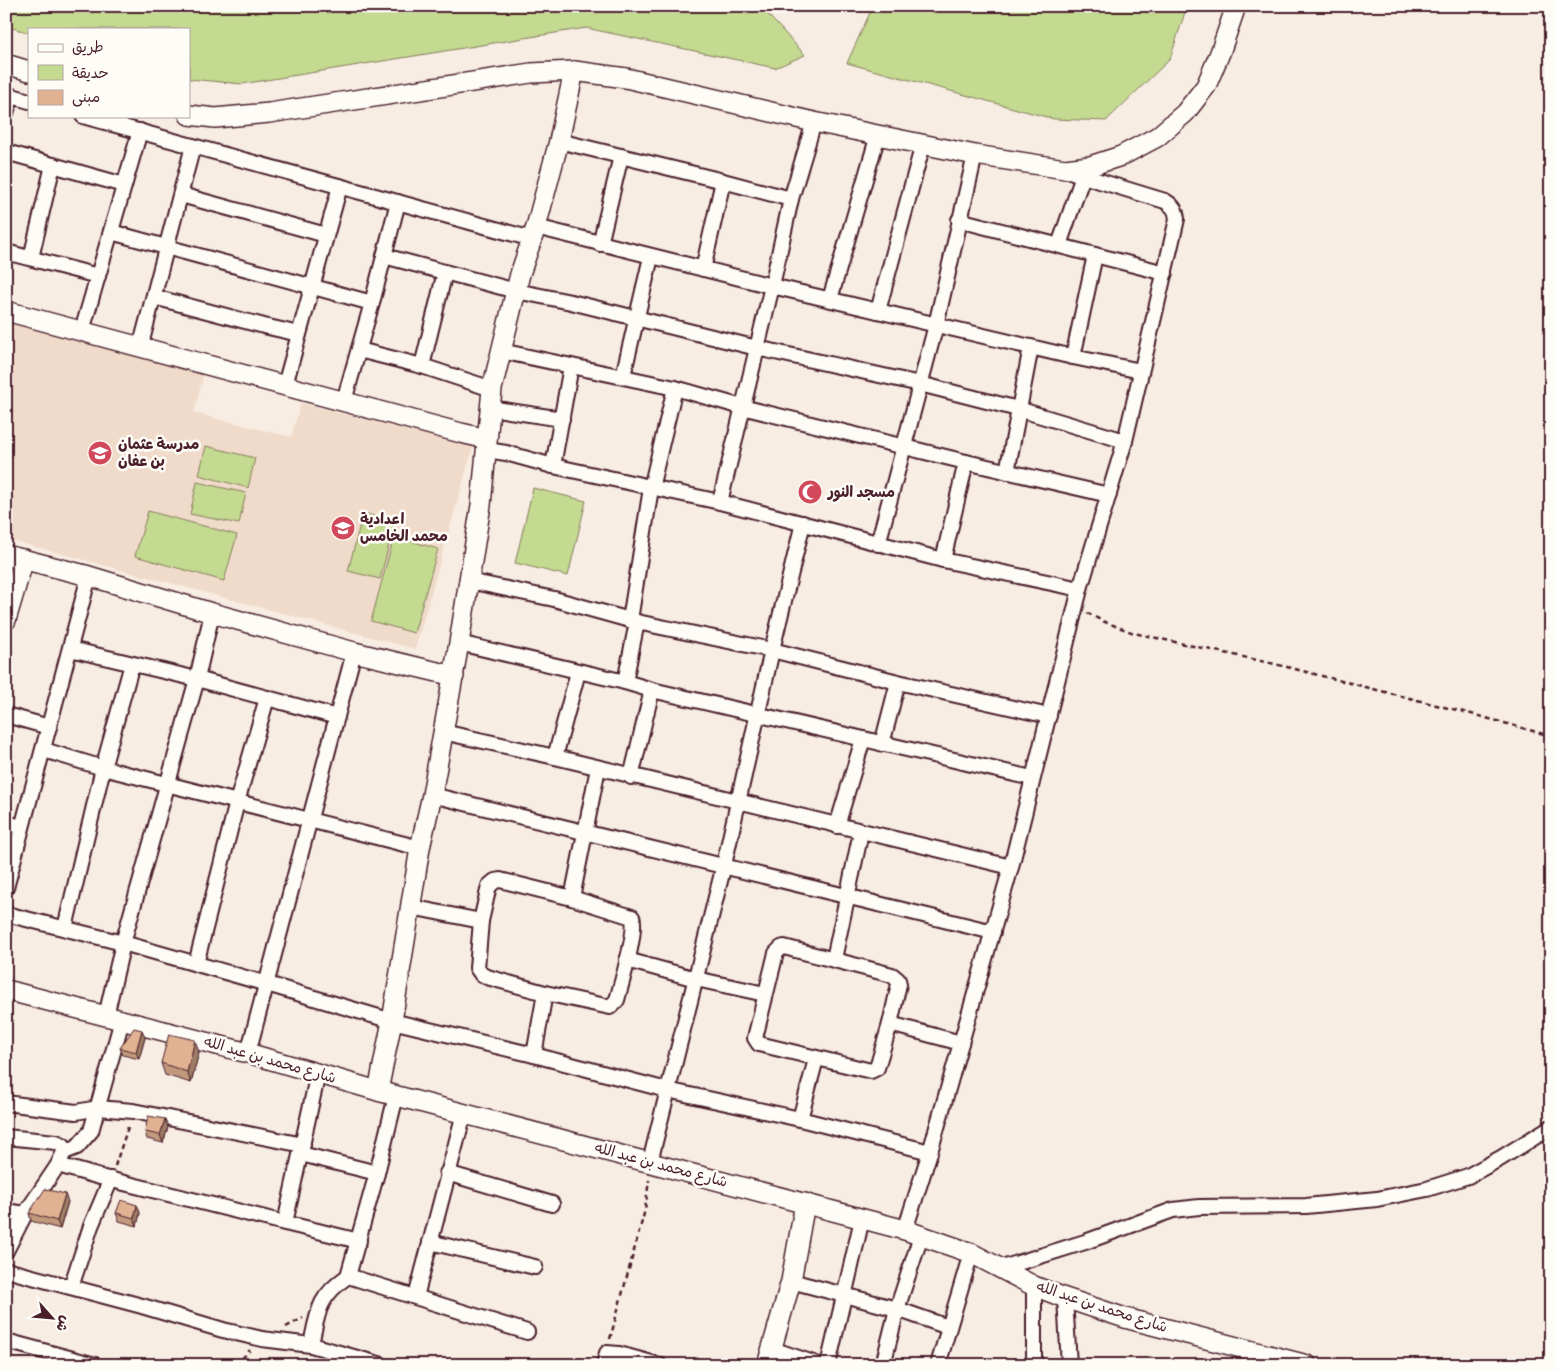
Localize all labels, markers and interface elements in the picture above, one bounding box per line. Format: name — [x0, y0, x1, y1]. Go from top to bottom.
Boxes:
legend — [28, 28, 190, 118]
text: طريق — [72, 38, 104, 57]
text: حديقة — [72, 64, 109, 83]
text: مبنى — [72, 88, 100, 107]
place label: مدرسة عثمان بن عفان — [118, 435, 199, 471]
school or university icon: مدرسة عثمان بن عفان — [87, 440, 113, 466]
mosque icon: مسجد النور — [797, 479, 823, 505]
place label: مسجد النور — [826, 483, 895, 502]
place label: اعدادية محمد الخامس — [360, 510, 448, 546]
school or university icon: اعدادية محمد الخامس — [330, 515, 356, 541]
street label: شارع محمد بن عبد الله — [202, 1032, 338, 1088]
street label: شارع محمد بن عبد الله — [592, 1138, 730, 1192]
street label: شارع محمد بن عبد الله — [1034, 1277, 1170, 1337]
north arrow — [28, 1294, 78, 1344]
text: ش — [52, 1313, 74, 1334]

